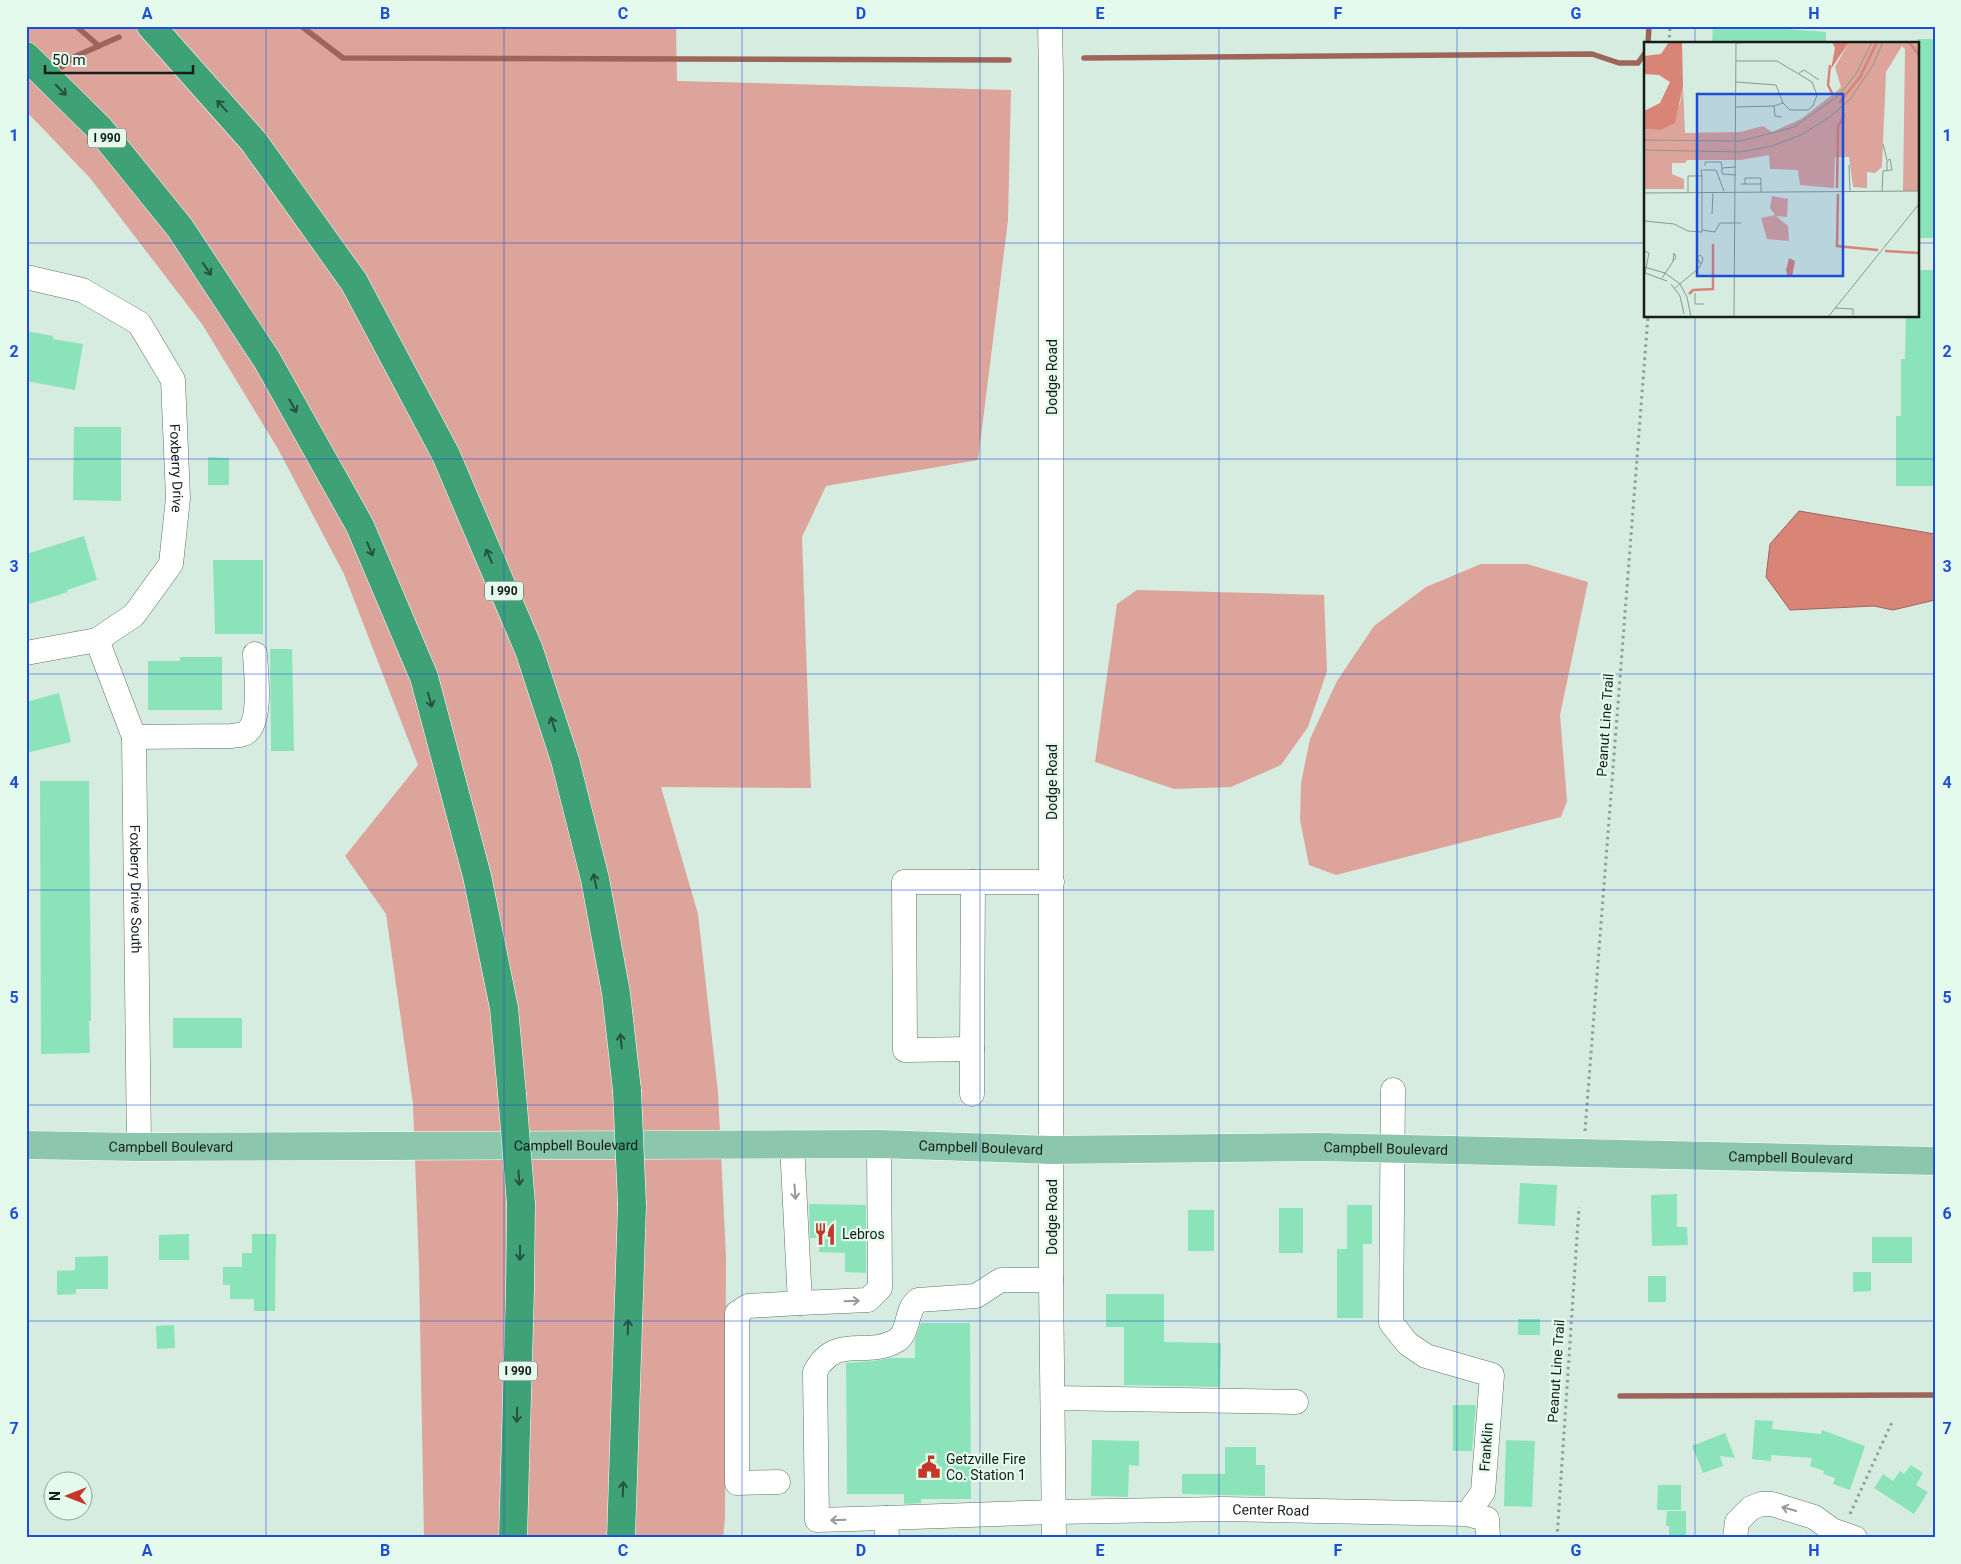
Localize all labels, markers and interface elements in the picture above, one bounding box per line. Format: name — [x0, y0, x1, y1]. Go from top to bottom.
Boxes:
text: A — [142, 4, 153, 23]
text: B — [380, 4, 390, 23]
text: C — [618, 4, 628, 23]
text: D — [856, 4, 866, 23]
text: E — [1096, 4, 1105, 23]
text: F — [1334, 4, 1343, 23]
text: G — [1571, 4, 1582, 23]
text: H — [1808, 4, 1820, 23]
scale bar — [45, 42, 192, 74]
inset map — [1644, 42, 1918, 318]
text: 50 m — [52, 51, 86, 69]
one-way arrow — [55, 84, 67, 96]
one-way arrow — [216, 99, 228, 112]
text: 1 — [9, 126, 19, 145]
text: 1 — [1942, 126, 1952, 145]
road number: I 990 — [88, 128, 126, 148]
one-way arrow — [202, 261, 212, 275]
street label: Dodge Road — [1044, 339, 1060, 415]
text: 2 — [9, 342, 19, 361]
text: 2 — [1942, 342, 1952, 361]
one-way arrow — [288, 399, 298, 414]
street label: Foxberry Drive — [167, 423, 186, 513]
one-way arrow — [365, 541, 375, 556]
one-way arrow — [484, 549, 494, 564]
text: 3 — [9, 557, 19, 576]
text: 3 — [1942, 557, 1952, 576]
road number: I 990 — [485, 582, 523, 600]
street label: Peanut Line Trail — [1593, 673, 1617, 777]
one-way arrow — [426, 691, 435, 707]
one-way arrow — [548, 716, 558, 732]
street label: Dodge Road — [1044, 744, 1060, 820]
text: 4 — [9, 773, 19, 792]
text: 4 — [1942, 773, 1952, 792]
street label: Foxberry Drive South — [127, 825, 145, 954]
one-way arrow — [590, 874, 599, 890]
text: 5 — [9, 988, 19, 1007]
text: 5 — [1942, 988, 1952, 1007]
one-way arrow — [616, 1034, 626, 1050]
street label: Campbell Boulevard — [514, 1137, 638, 1153]
street label: Campbell Boulevard — [918, 1137, 1043, 1158]
street label: Campbell Boulevard — [109, 1138, 233, 1155]
street label: Campbell Boulevard — [1323, 1139, 1448, 1158]
street label: Campbell Boulevard — [1728, 1148, 1853, 1167]
one-way arrow — [514, 1170, 523, 1186]
street label: Dodge Road — [1044, 1179, 1060, 1255]
one-way arrow — [791, 1184, 800, 1200]
text: 6 — [9, 1204, 19, 1223]
text: 6 — [1942, 1204, 1952, 1223]
restaurant icon: Lebros — [812, 1221, 838, 1247]
place label: Lebros — [842, 1226, 885, 1242]
one-way arrow — [515, 1244, 525, 1261]
one-way arrow — [844, 1296, 860, 1305]
one-way arrow — [623, 1319, 633, 1335]
street label: Peanut Line Trail — [1544, 1319, 1568, 1423]
road number: I 990 — [499, 1362, 537, 1380]
one-way arrow — [512, 1407, 521, 1423]
text: 7 — [9, 1419, 19, 1438]
text: 7 — [1942, 1419, 1952, 1438]
street label: Franklin — [1476, 1422, 1496, 1472]
place label: Getzville Fire Co. Station 1 — [946, 1451, 1026, 1483]
public building icon: Getzville Fire Co. Station 1 — [916, 1454, 942, 1480]
north arrow — [42, 1472, 92, 1522]
one-way arrow — [618, 1481, 628, 1498]
text: N — [47, 1491, 63, 1501]
street label: Center Road — [1232, 1501, 1309, 1519]
one-way arrow — [1781, 1504, 1797, 1514]
one-way arrow — [830, 1515, 846, 1524]
text: A — [142, 1541, 153, 1560]
text: B — [380, 1541, 390, 1560]
text: C — [618, 1541, 628, 1560]
text: D — [856, 1541, 866, 1560]
text: E — [1096, 1541, 1105, 1560]
text: F — [1334, 1541, 1343, 1560]
text: G — [1571, 1541, 1582, 1560]
text: H — [1808, 1541, 1820, 1560]

